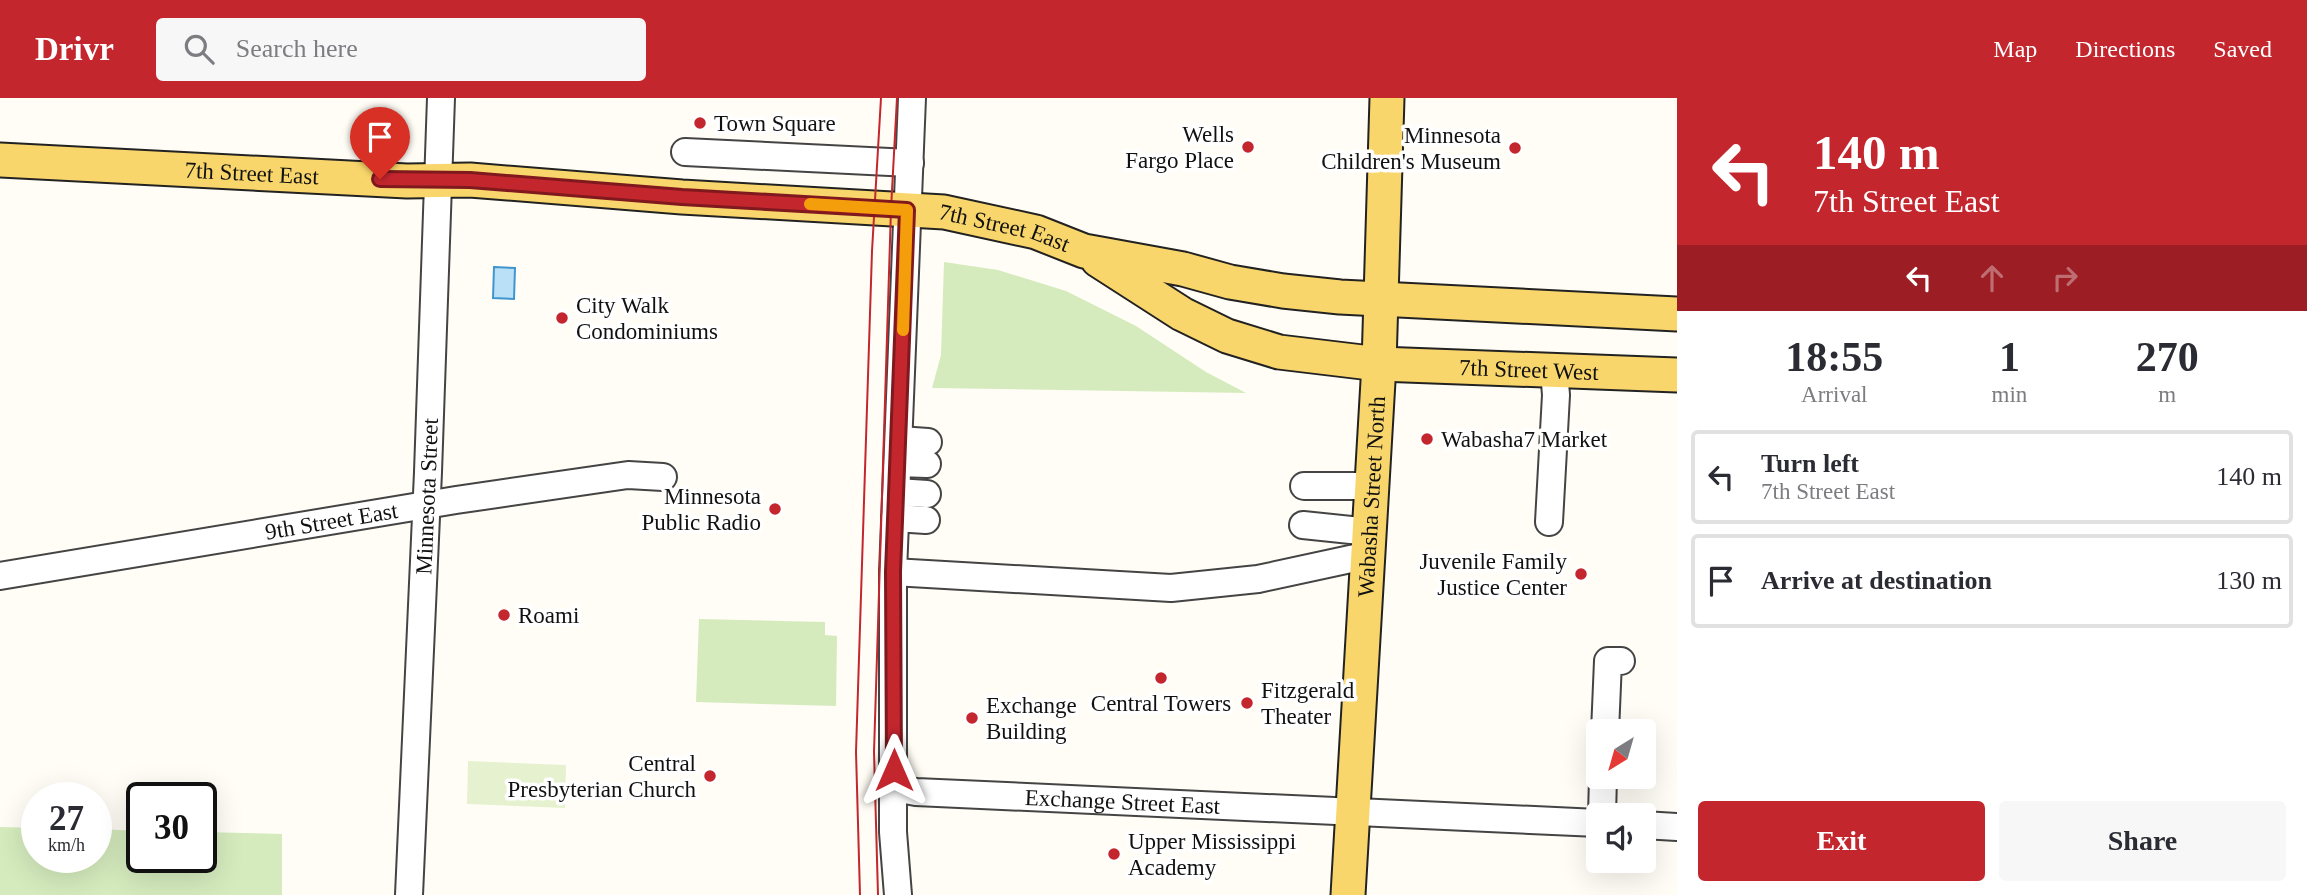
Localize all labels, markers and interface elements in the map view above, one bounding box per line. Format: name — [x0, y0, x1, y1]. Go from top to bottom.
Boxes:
search box — [156, 18, 646, 81]
icon: search — [180, 30, 218, 68]
text: Drivr — [35, 31, 114, 67]
text: Search here — [236, 34, 358, 63]
text: Map — [1993, 36, 2037, 62]
text: Directions — [2075, 36, 2175, 62]
text: Saved — [2213, 36, 2272, 62]
pin — [350, 107, 410, 179]
place label: Town Square — [714, 111, 836, 136]
marker: Town Square — [692, 115, 708, 131]
icon: arrive — [361, 118, 399, 156]
place label: Wells Fargo Place — [1125, 122, 1234, 173]
place label: Minnesota Children's Museum — [1321, 123, 1501, 174]
text: 140 m — [1813, 125, 1940, 180]
icon: left — [1698, 126, 1789, 217]
marker: Wells Fargo Place — [1240, 139, 1256, 155]
marker: Minnesota Children's Museum — [1507, 140, 1523, 156]
street label: 7th Street East — [184, 157, 320, 189]
text: 7th Street East — [1813, 183, 2000, 219]
street label: 7th Street East — [937, 199, 1074, 257]
icon: left — [1900, 259, 1938, 297]
icon: ahead — [1973, 259, 2011, 297]
icon: right — [2046, 259, 2084, 297]
place label: City Walk Condominiums — [576, 293, 718, 344]
marker: City Walk Condominiums — [554, 310, 570, 326]
text: 18:55 — [1785, 334, 1883, 380]
text: 1 — [1999, 334, 2020, 380]
text: 270 — [2136, 334, 2199, 380]
street label: 7th Street West — [1459, 354, 1600, 385]
text: Arrival — [1801, 382, 1868, 407]
text: min — [1992, 382, 2027, 407]
text: m — [2158, 382, 2176, 407]
street label: Wabasha Street North — [1353, 395, 1390, 598]
street label: Minnesota Street — [411, 417, 442, 575]
place label: Wabasha7 Market — [1441, 427, 1608, 452]
marker: Wabasha7 Market — [1419, 431, 1435, 447]
text: Turn left — [1761, 449, 1859, 478]
icon: left — [1702, 458, 1740, 496]
text: 140 m — [2216, 462, 2282, 491]
text: 7th Street East — [1761, 479, 1895, 504]
place label: Minnesota Public Radio — [642, 484, 761, 535]
street label: 9th Street East — [263, 497, 400, 544]
marker: Minnesota Public Radio — [767, 501, 783, 517]
place label: Juvenile Family Justice Center — [1419, 549, 1567, 600]
icon: arrive — [1702, 562, 1740, 600]
marker: Juvenile Family Justice Center — [1573, 566, 1589, 582]
text: Arrive at destination — [1761, 566, 1992, 595]
text: 130 m — [2216, 566, 2282, 595]
place label: Roami — [518, 603, 579, 628]
marker: Roami — [496, 607, 512, 623]
marker: Central Towers — [1153, 670, 1169, 686]
place label: Fitzgerald Theater — [1261, 678, 1355, 729]
place label: Central Towers — [1091, 691, 1231, 716]
place label: Exchange Building — [986, 693, 1077, 744]
marker: Fitzgerald Theater — [1239, 695, 1255, 711]
marker: Exchange Building — [964, 710, 980, 726]
north arrow — [1586, 719, 1656, 789]
map controls — [1586, 719, 1656, 873]
position arrow — [857, 733, 931, 807]
place label: Central Presbyterian Church — [508, 751, 696, 802]
marker: Central Presbyterian Church — [702, 768, 718, 784]
speed limit sign: 30 — [126, 782, 217, 873]
street label: Exchange Street East — [1024, 784, 1221, 818]
text: 27 — [49, 799, 84, 838]
button: Exit — [1698, 801, 1985, 881]
button: Share — [1999, 801, 2286, 881]
button: sound — [1586, 803, 1656, 873]
place label: Upper Mississippi Academy — [1128, 829, 1296, 880]
text: km/h — [48, 835, 85, 855]
marker: Upper Mississippi Academy — [1106, 846, 1122, 862]

